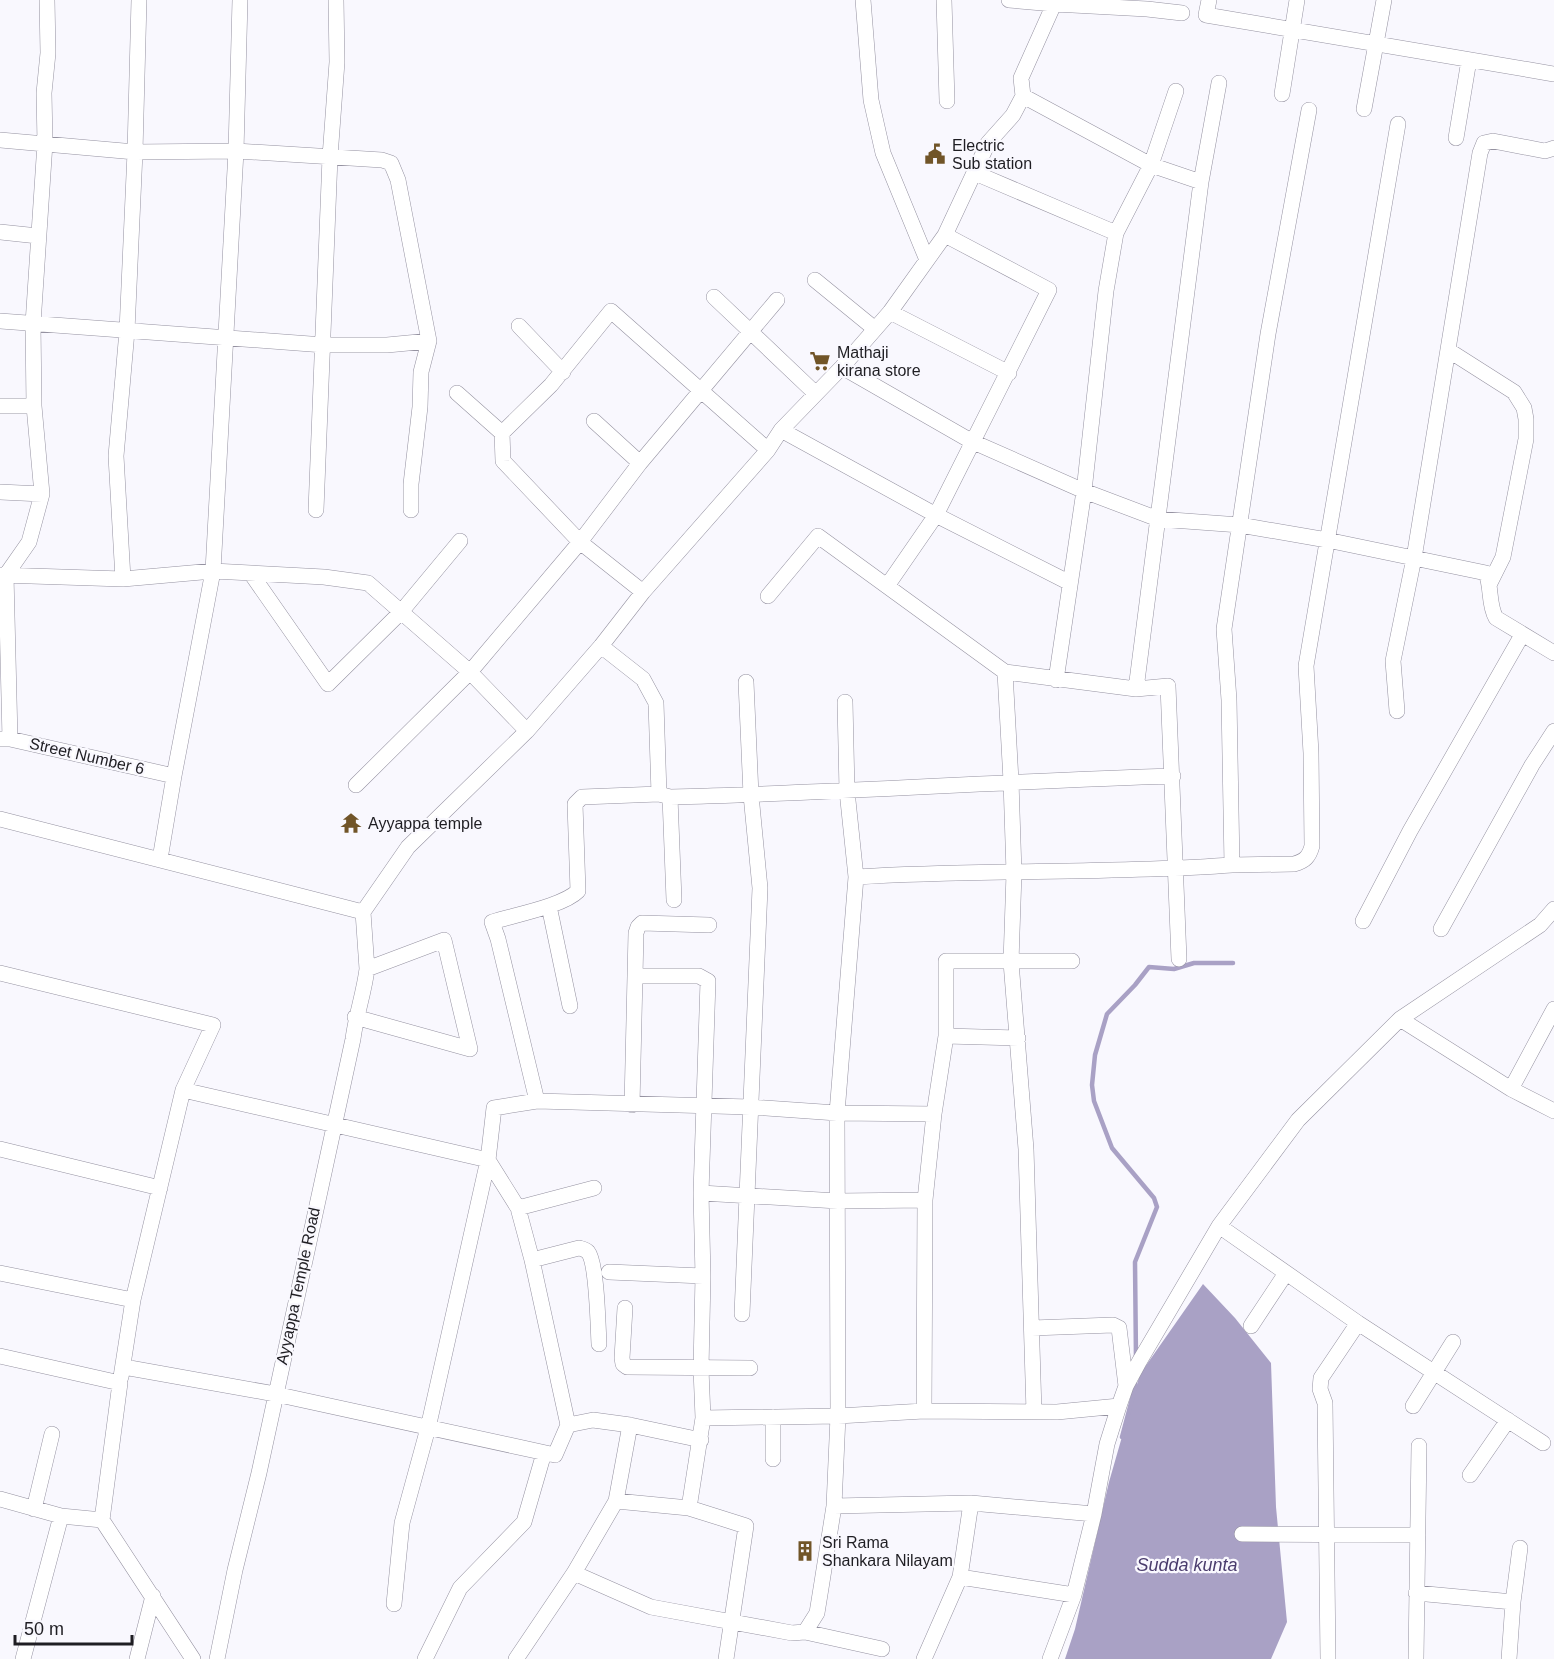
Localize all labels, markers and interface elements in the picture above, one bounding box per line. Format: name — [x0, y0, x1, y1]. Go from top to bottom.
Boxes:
place label: Electric Sub station — [952, 137, 1032, 172]
public building icon: Electric Sub station — [923, 142, 947, 166]
place label: Mathaji kirana store — [837, 344, 921, 379]
supermarket icon: Mathaji kirana store — [808, 349, 832, 373]
street label: Street Number 6 — [28, 735, 146, 778]
temple icon: Ayyappa temple — [339, 811, 363, 835]
place label: Ayyappa temple — [368, 815, 483, 832]
street label: Ayyappa Temple Road — [273, 1206, 323, 1366]
place label: Sri Rama Shankara Nilayam — [822, 1534, 953, 1569]
building icon: Sri Rama Shankara Nilayam — [793, 1539, 817, 1563]
water label: Sudda kunta — [1136, 1555, 1238, 1575]
scale bar — [15, 1608, 132, 1646]
text: 50 m — [24, 1619, 64, 1639]

